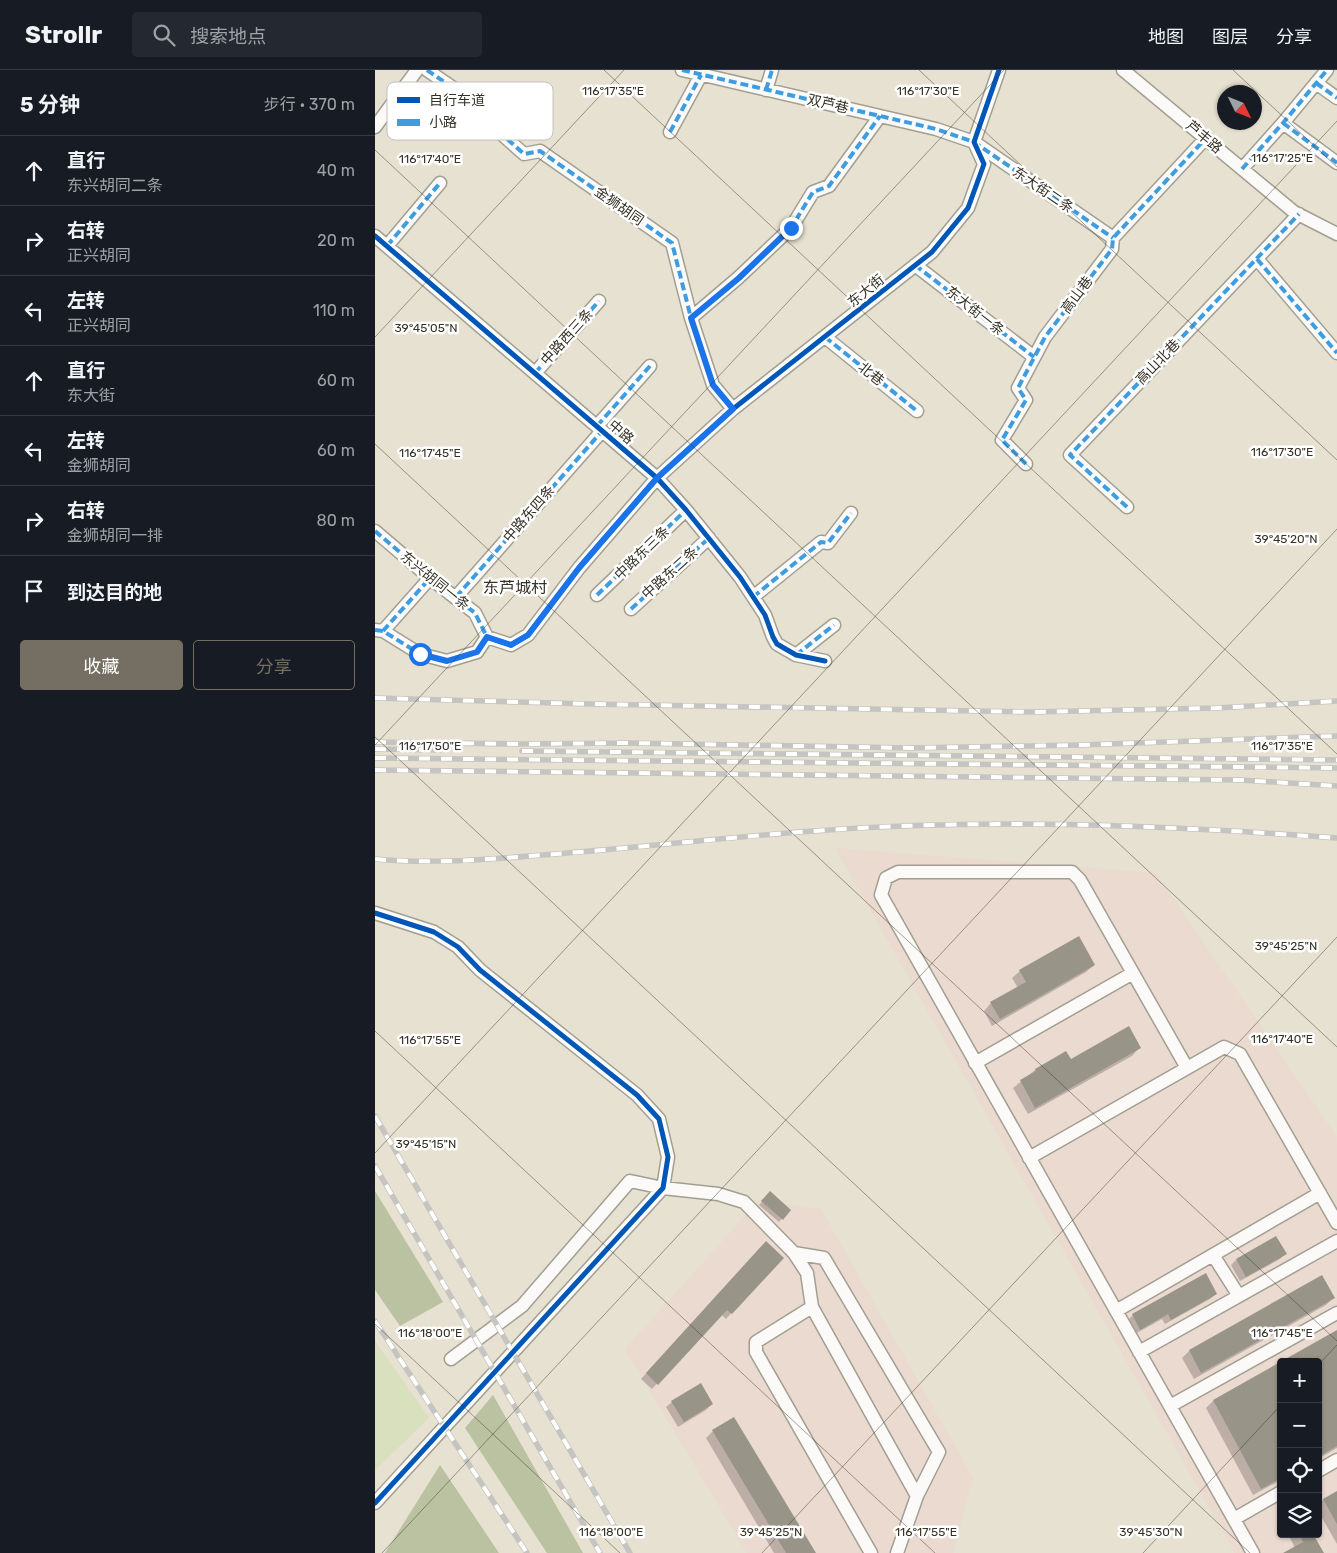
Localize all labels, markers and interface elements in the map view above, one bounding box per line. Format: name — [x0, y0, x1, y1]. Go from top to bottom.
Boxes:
search box — [132, 12, 482, 57]
text: Strollr — [25, 21, 102, 49]
icon: search — [150, 21, 178, 49]
text: 搜索地点 — [190, 25, 266, 48]
text: 地图 — [1148, 26, 1184, 48]
text: 图层 — [1212, 26, 1248, 48]
text: 分享 — [1276, 26, 1312, 48]
legend — [387, 82, 553, 140]
text: 116°17'35"E — [582, 84, 644, 98]
text: 116°17'30"E — [897, 84, 959, 98]
north arrow — [1217, 85, 1262, 130]
street label: 双芦巷 — [806, 91, 850, 117]
text: 5 分钟 — [20, 92, 80, 117]
text: 自行车道 — [429, 92, 485, 109]
text: 步行 · 370 m — [264, 95, 355, 114]
text: 小路 — [429, 114, 457, 131]
street label: 芦丰路 — [1182, 117, 1226, 157]
text: 直行 — [67, 149, 105, 172]
text: 116°17'25"E — [1251, 151, 1313, 165]
text: 116°17'40"E — [399, 152, 461, 166]
icon: ahead — [20, 157, 48, 185]
text: 40 m — [317, 161, 355, 180]
street label: 东大街二条 — [1009, 163, 1077, 217]
text: 东兴胡同二条 — [67, 176, 163, 195]
street label: 金狮胡同 — [591, 183, 647, 229]
route end — [780, 217, 803, 240]
text: 右转 — [67, 219, 105, 242]
icon: right — [20, 227, 48, 255]
text: 20 m — [317, 231, 355, 250]
text: 正兴胡同 — [67, 246, 131, 265]
street label: 东大街 — [844, 271, 888, 311]
street label: 高山巷 — [1058, 273, 1096, 317]
street label: 东大街一条 — [942, 283, 1008, 339]
text: 左转 — [67, 289, 105, 312]
icon: left — [20, 297, 48, 325]
text: 110 m — [313, 301, 355, 320]
street label: 中路西三条 — [537, 305, 597, 369]
text: 正兴胡同 — [67, 316, 131, 335]
text: 39°45'05"N — [394, 321, 458, 335]
street label: 高山北巷 — [1132, 336, 1184, 388]
text: 直行 — [67, 359, 105, 382]
street label: 北巷 — [855, 359, 887, 389]
icon: ahead — [20, 367, 48, 395]
text: 60 m — [317, 371, 355, 390]
text: 东大街 — [67, 386, 115, 405]
street label: 中路 — [605, 416, 637, 448]
text: 左转 — [67, 429, 105, 452]
icon: left — [20, 437, 48, 465]
text: 60 m — [317, 441, 355, 460]
text: 116°17'30"E — [1251, 445, 1313, 459]
text: 116°17'45"E — [399, 446, 461, 460]
text: 金狮胡同 — [67, 456, 131, 475]
street label: 中路东四条 — [500, 482, 558, 546]
text: 右转 — [67, 499, 105, 522]
icon: right — [20, 507, 48, 535]
text: 80 m — [317, 511, 355, 530]
street label: 中路东三条 — [611, 523, 673, 583]
text: 金狮胡同一排 — [67, 526, 163, 545]
text: 39°45'20"N — [1254, 532, 1318, 546]
street label: 中路东二条 — [638, 543, 702, 603]
street label: 东兴胡同一条 — [397, 548, 473, 614]
icon: arrive — [20, 577, 48, 605]
district label: 东芦城村 — [483, 578, 547, 597]
text: 到达目的地 — [67, 581, 162, 604]
button: 收藏 — [20, 640, 183, 690]
button: 分享 — [193, 640, 355, 690]
route start — [409, 643, 432, 666]
text: 116°17'50"E — [399, 739, 461, 753]
text: 116°17'35"E — [1251, 739, 1313, 753]
text: 39°45'25"N — [1255, 939, 1317, 953]
text: 116°17'40"E — [1251, 1032, 1313, 1046]
text: 116°17'55"E — [399, 1033, 461, 1047]
text: 39°45'15"N — [396, 1137, 456, 1151]
text: 116°18'00"E — [398, 1326, 462, 1340]
text: 116°17'45"E — [1251, 1326, 1313, 1340]
map controls — [1277, 1358, 1322, 1538]
button: + — [1277, 1358, 1322, 1403]
button: − — [1277, 1403, 1322, 1448]
button: locate — [1277, 1448, 1322, 1493]
button: layers — [1277, 1493, 1322, 1538]
text: 116°18'00"E — [579, 1525, 643, 1539]
text: 39°45'25"N — [740, 1525, 802, 1539]
text: 116°17'55"E — [895, 1525, 957, 1539]
text: 39°45'30"N — [1119, 1525, 1183, 1539]

